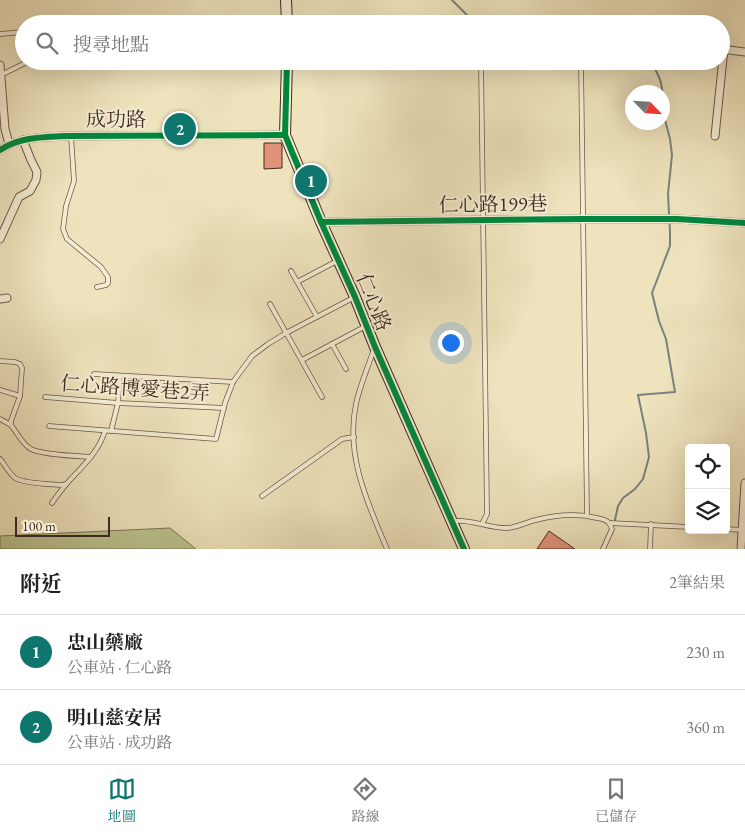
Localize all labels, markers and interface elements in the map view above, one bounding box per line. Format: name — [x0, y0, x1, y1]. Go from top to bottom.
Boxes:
search box — [15, 15, 730, 70]
icon: search — [33, 29, 61, 57]
text: 搜尋地點 — [73, 32, 149, 57]
north arrow — [625, 85, 670, 130]
street label: 成功路 — [86, 106, 146, 132]
pin: 2 — [164, 110, 196, 148]
pin: 1 — [295, 162, 327, 200]
street label: 仁心路199巷 — [438, 190, 548, 218]
street label: 仁心路 — [351, 269, 397, 335]
your location — [438, 330, 464, 356]
street label: 仁心路博愛巷2弄 — [59, 370, 211, 406]
map controls — [685, 444, 730, 534]
button: locate — [685, 444, 730, 489]
button: layers — [685, 489, 730, 534]
scale bar — [15, 514, 110, 537]
text: 100 m — [22, 517, 56, 535]
text: 附近 — [20, 570, 62, 597]
text: 2筆結果 — [669, 572, 725, 593]
text: 忠山藥廠 — [67, 630, 143, 655]
text: 1 — [32, 642, 40, 663]
text: 230 m — [686, 642, 725, 663]
text: 公車站 · 仁心路 — [67, 657, 173, 678]
text: 明山慈安居 — [67, 705, 162, 730]
text: 2 — [32, 717, 40, 738]
text: 360 m — [686, 717, 725, 738]
text: 公車站 · 成功路 — [67, 732, 173, 753]
tab: 地圖 — [108, 775, 136, 825]
tab: 路線 — [351, 775, 379, 825]
tab: 已儲存 — [595, 775, 637, 825]

